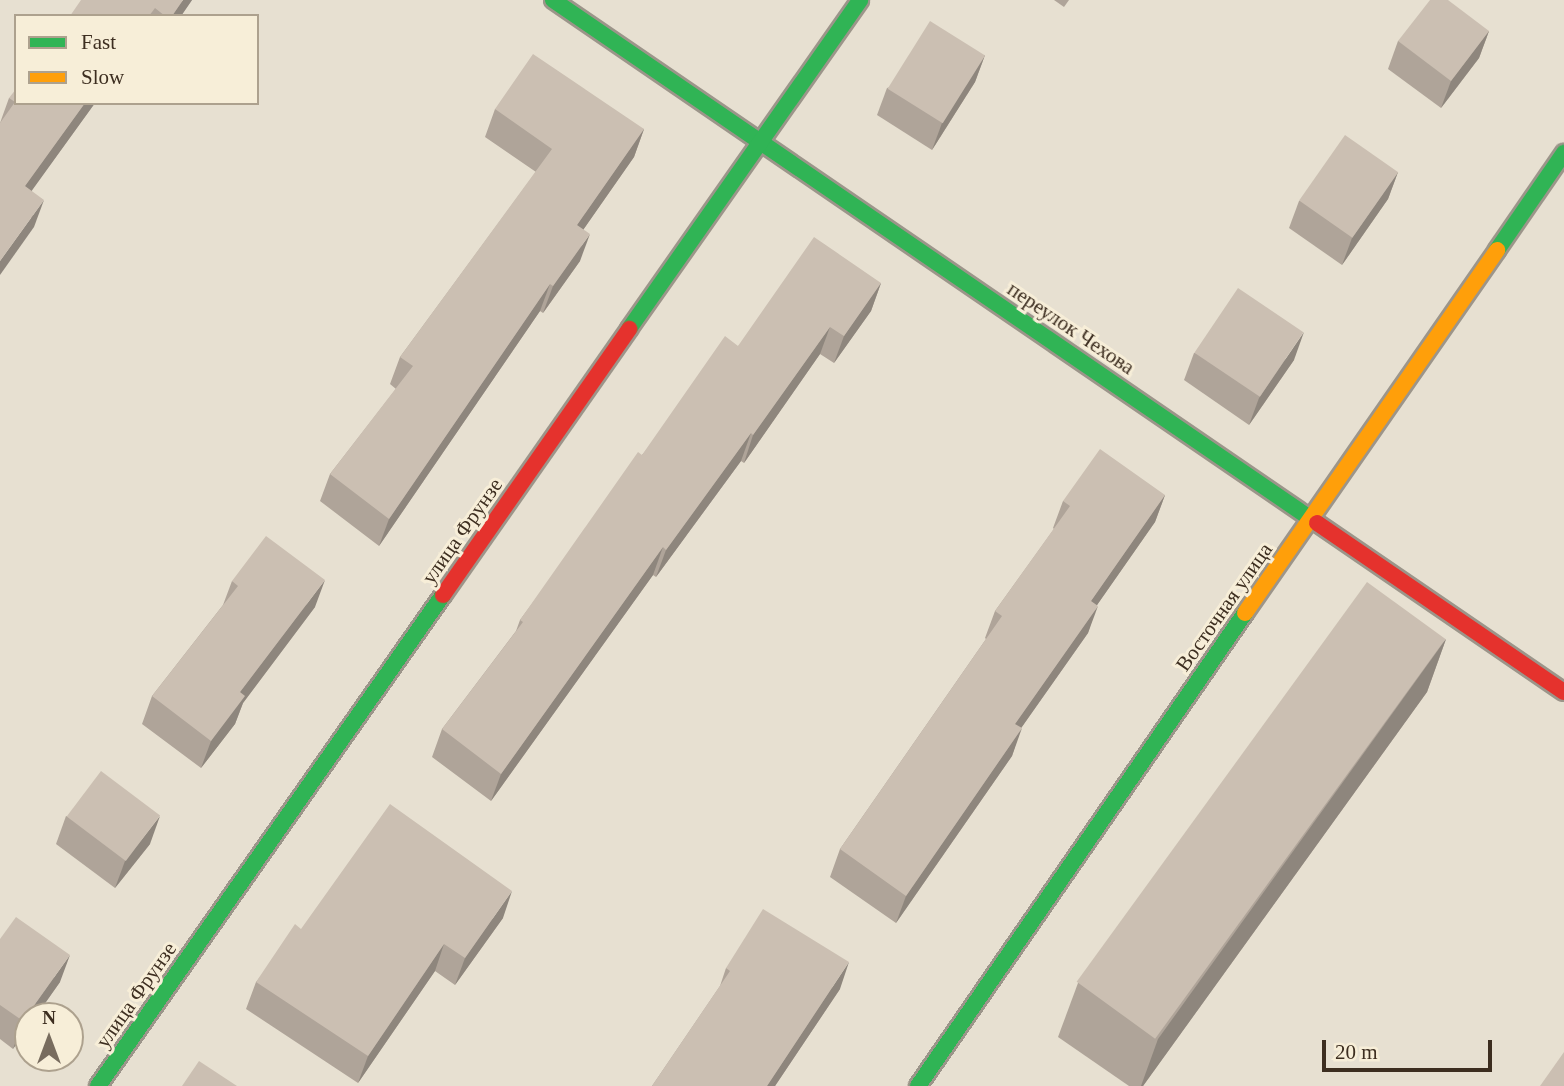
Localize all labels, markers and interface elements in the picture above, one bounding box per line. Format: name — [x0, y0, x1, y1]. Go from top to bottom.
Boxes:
legend — [14, 14, 259, 105]
text: Fast — [81, 30, 116, 54]
text: Slow — [81, 65, 124, 89]
street label: переулок Чехова — [1003, 276, 1139, 380]
street label: улица Фрунзе — [416, 473, 508, 589]
street label: Восточная улица — [1170, 538, 1278, 676]
street label: улица Фрунзе — [90, 937, 182, 1053]
north arrow — [14, 1002, 84, 1072]
text: N — [42, 1007, 56, 1028]
scale bar — [1326, 1026, 1496, 1070]
text: 20 m — [1335, 1040, 1378, 1064]

